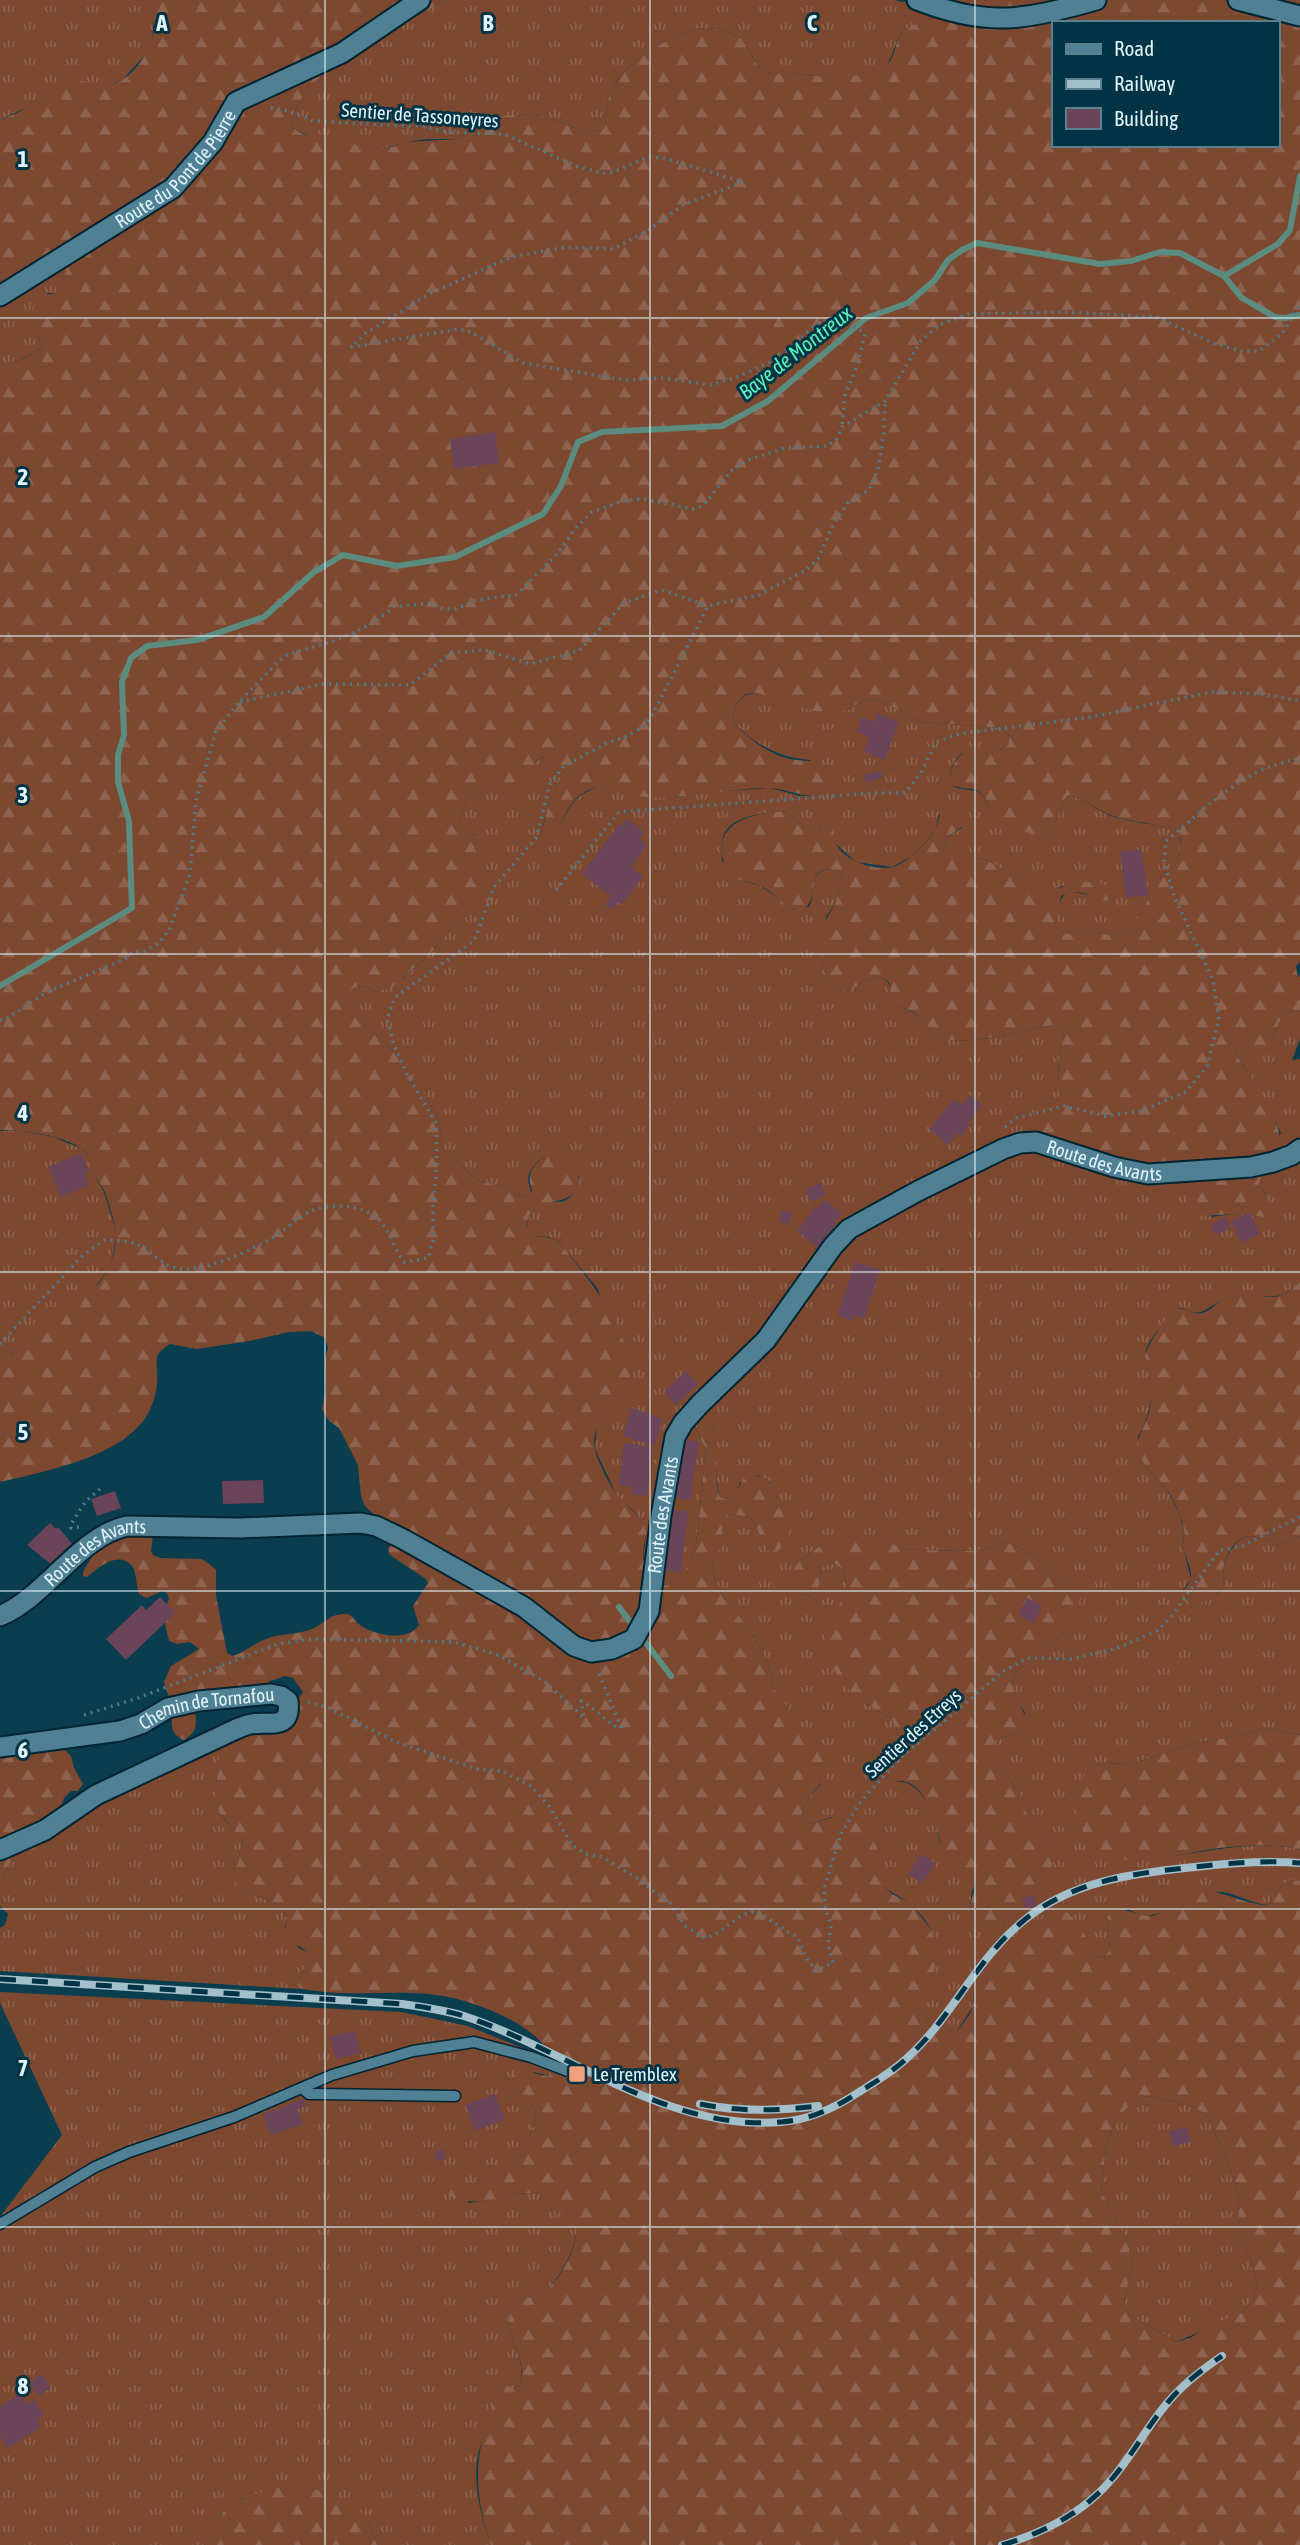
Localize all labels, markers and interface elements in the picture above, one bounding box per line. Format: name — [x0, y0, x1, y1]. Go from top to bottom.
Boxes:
text: A — [155, 10, 168, 36]
text: B — [483, 10, 494, 36]
text: C — [807, 10, 818, 36]
legend — [1052, 21, 1279, 147]
text: Road — [1114, 36, 1154, 60]
text: Railway — [1114, 71, 1176, 95]
street label: Sentier de Tassoneyres — [341, 99, 500, 131]
street label: Route du Pont de Pierre — [111, 106, 240, 232]
text: Building — [1114, 106, 1178, 130]
text: 1 — [18, 146, 29, 172]
water label: Baye de Montreux — [734, 300, 857, 404]
text: 2 — [18, 464, 28, 490]
text: 3 — [18, 782, 28, 808]
text: 4 — [17, 1100, 29, 1126]
street label: Route des Avants — [1044, 1135, 1163, 1185]
text: 5 — [18, 1419, 29, 1445]
street label: Route des Avants — [643, 1454, 682, 1575]
street label: Route des Avants — [39, 1515, 146, 1591]
street label: Chemin de Tornafou — [134, 1683, 275, 1734]
street label: Sentier des Etreys — [860, 1684, 966, 1782]
text: 6 — [18, 1737, 29, 1763]
text: 7 — [18, 2055, 28, 2081]
place label: Le Tremblex — [593, 2063, 677, 2085]
marker: Le Tremblex — [567, 2064, 587, 2084]
text: 8 — [18, 2373, 29, 2399]

